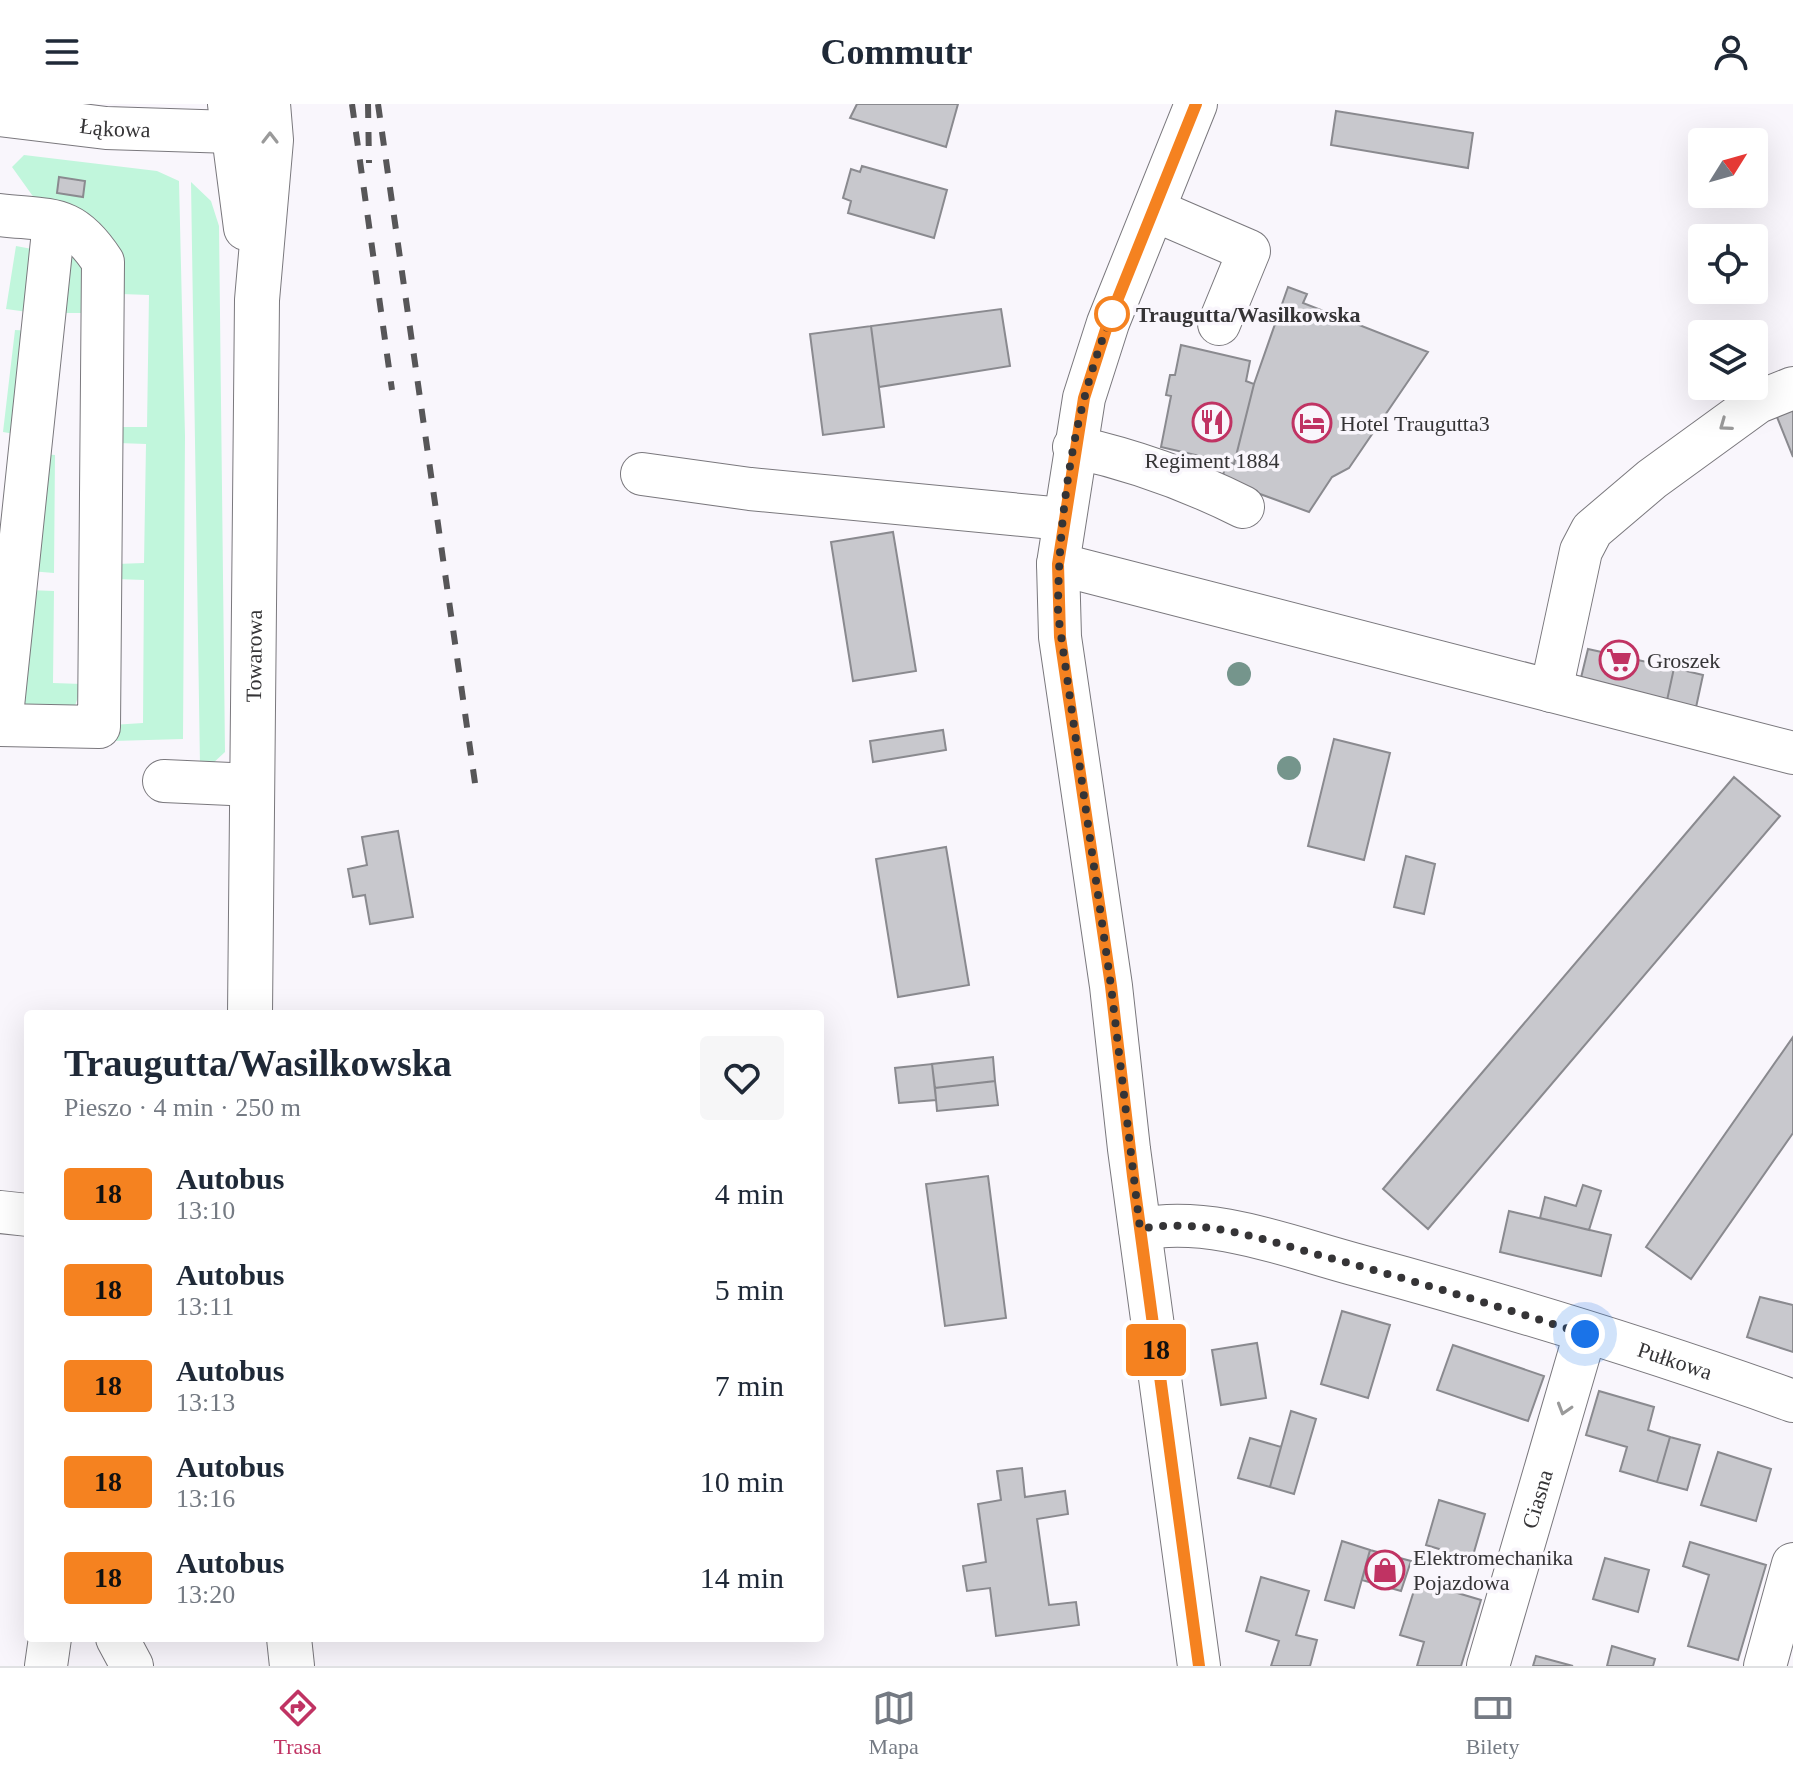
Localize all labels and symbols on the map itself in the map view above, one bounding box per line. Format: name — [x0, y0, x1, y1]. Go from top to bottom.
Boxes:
street label: Łąkowa — [78, 112, 151, 142]
north arrow — [1688, 128, 1768, 208]
one-way arrow — [261, 131, 279, 144]
marker: Traugutta/Wasilkowska — [1095, 297, 1129, 331]
place label: Traugutta/Wasilkowska — [1136, 302, 1361, 327]
restaurant icon: Regiment 1884 — [1191, 401, 1233, 443]
hotel icon: Hotel Traugutta3 — [1291, 402, 1333, 444]
place label: Hotel Traugutta3 — [1340, 411, 1490, 436]
one-way arrow — [1720, 415, 1734, 430]
place label: Regiment 1884 — [1144, 448, 1280, 473]
street label: Towarowa — [241, 609, 266, 702]
supermarket icon: Groszek — [1598, 639, 1640, 681]
place label: Groszek — [1647, 648, 1720, 673]
your location — [1565, 1314, 1605, 1354]
line badge: 18 — [1120, 1324, 1192, 1376]
street label: Pułkowa — [1635, 1336, 1716, 1384]
one-way arrow — [1557, 1401, 1573, 1415]
street label: Ciasna — [1516, 1467, 1557, 1531]
place label: Elektromechanika Pojazdowa — [1413, 1545, 1573, 1595]
shop icon: Elektromechanika Pojazdowa — [1364, 1549, 1406, 1591]

